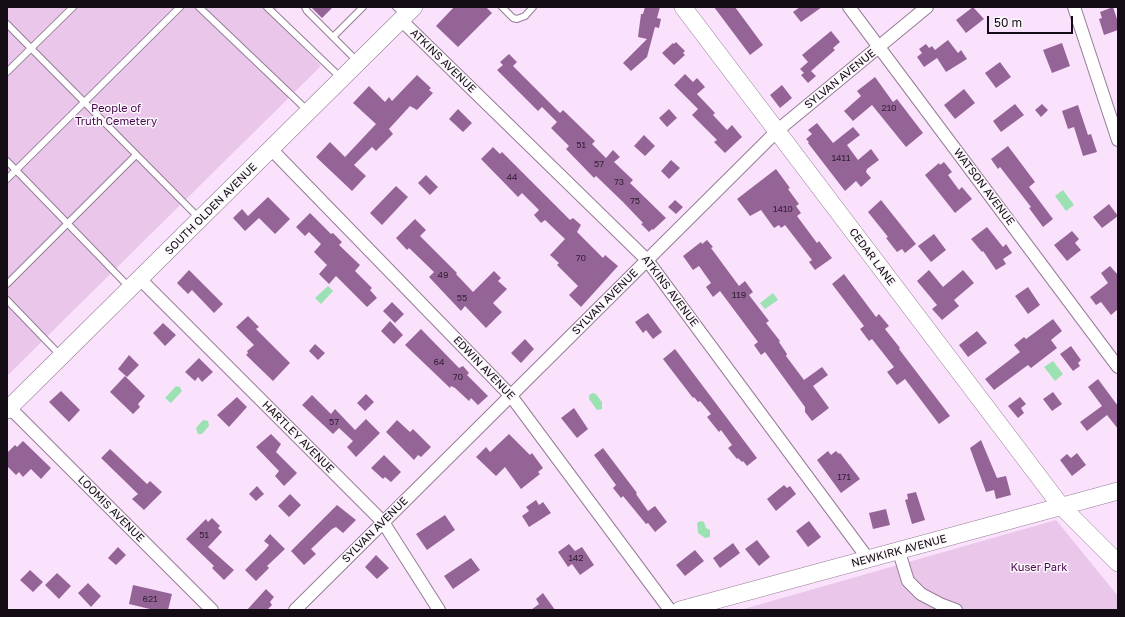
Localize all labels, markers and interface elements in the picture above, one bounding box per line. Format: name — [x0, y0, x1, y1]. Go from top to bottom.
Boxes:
scale bar — [989, 8, 1075, 34]
text: 50 m — [994, 15, 1022, 30]
street label: ATKINS AVENUE — [407, 26, 479, 96]
street label: SYLVAN AVENUE — [802, 46, 878, 112]
park label: People of Truth Cemetery — [75, 102, 157, 128]
house number: 210 — [881, 103, 897, 113]
house number: 51 — [576, 140, 586, 150]
street label: WATSON AVENUE — [951, 146, 1017, 228]
house number: 1411 — [832, 153, 850, 163]
house number: 57 — [594, 159, 604, 169]
street label: SOUTH OLDEN AVENUE — [162, 160, 260, 258]
house number: 44 — [507, 172, 517, 182]
house number: 73 — [614, 177, 624, 187]
house number: 75 — [630, 196, 640, 206]
house number: 1410 — [773, 204, 793, 214]
street label: CEDAR LANE — [846, 226, 898, 288]
house number: 70 — [576, 253, 586, 263]
street label: ATKINS AVENUE — [639, 253, 701, 329]
street label: SYLVAN AVENUE — [569, 266, 641, 338]
house number: 49 — [438, 270, 448, 280]
house number: 119 — [732, 290, 746, 300]
house number: 55 — [457, 293, 467, 303]
street label: EDWIN AVENUE — [450, 334, 518, 402]
house number: 64 — [434, 357, 444, 367]
house number: 70 — [453, 372, 463, 382]
street label: HARTLEY AVENUE — [259, 398, 337, 476]
house number: 57 — [329, 417, 339, 427]
house number: 171 — [837, 472, 851, 482]
street label: LOOMIS AVENUE — [75, 473, 147, 545]
street label: SYLVAN AVENUE — [339, 494, 411, 566]
house number: 51 — [199, 530, 209, 540]
street label: NEWKIRK AVENUE — [850, 532, 948, 570]
house number: 142 — [568, 553, 584, 563]
park label: Kuser Park — [1010, 561, 1068, 575]
house number: 621 — [142, 594, 158, 604]

